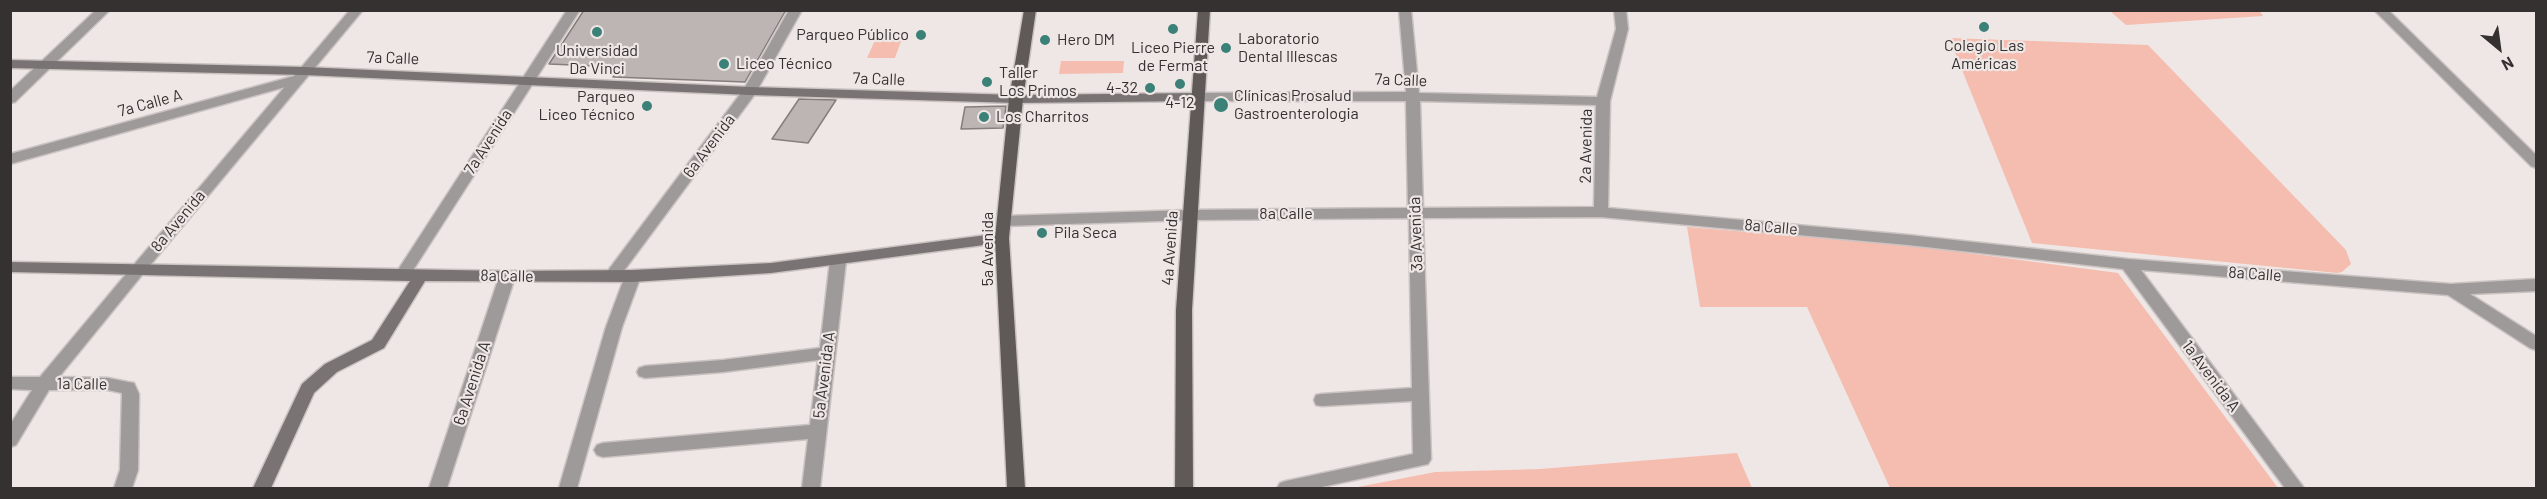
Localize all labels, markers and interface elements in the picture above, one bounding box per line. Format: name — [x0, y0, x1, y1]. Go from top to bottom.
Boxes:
north arrow — [2469, 18, 2529, 78]
marker: Colegio Las Américas — [1977, 20, 1991, 34]
marker: Liceo Pierre de Fermat — [1166, 22, 1180, 36]
marker: Universidad Da Vinci — [590, 25, 604, 39]
place label: Parqueo Público — [796, 25, 909, 45]
marker: Parqueo Público — [914, 28, 928, 42]
place label: Laboratorio Dental Illescas — [1238, 29, 1338, 67]
place label: Hero DM — [1057, 30, 1115, 50]
marker: Hero DM — [1038, 33, 1052, 47]
place label: Colegio Las Américas — [1944, 36, 2024, 74]
place label: Liceo Pierre de Fermat — [1131, 38, 1215, 76]
place label: Universidad Da Vinci — [556, 41, 638, 79]
marker: Laboratorio Dental Illescas — [1219, 41, 1233, 55]
street label: 7a Calle — [366, 47, 420, 69]
text: N — [2499, 53, 2517, 75]
place label: Liceo Técnico — [736, 54, 832, 74]
marker: Liceo Técnico — [717, 57, 731, 71]
place label: Taller Los Primos — [999, 63, 1077, 101]
street label: 7a Calle — [852, 68, 906, 90]
street label: 7a Calle — [1374, 69, 1428, 91]
marker: Taller Los Primos — [980, 75, 994, 89]
marker: 4-12 — [1173, 77, 1187, 91]
place label: 4-32 — [1106, 78, 1138, 98]
marker: 4-32 — [1143, 81, 1157, 95]
street label: 7a Calle A — [116, 85, 184, 121]
place label: Clínicas Prosalud Gastroenterologia — [1234, 86, 1359, 124]
place label: Parqueo Liceo Técnico — [539, 87, 635, 125]
place label: 4-12 — [1165, 93, 1195, 113]
marker: Clínicas Prosalud Gastroenterologia — [1212, 96, 1230, 114]
marker: Parqueo Liceo Técnico — [640, 99, 654, 113]
street label: 7a Avenida — [460, 106, 516, 178]
place label: Los Charritos — [996, 107, 1089, 127]
street label: 2a Avenida — [1576, 108, 1596, 184]
marker: Los Charritos — [977, 110, 991, 124]
street label: 6a Avenida — [679, 111, 739, 181]
street label: 8a Avenida — [147, 186, 209, 256]
street label: 3a Avenida — [1405, 197, 1427, 271]
street label: 8a Calle — [1259, 204, 1313, 224]
street label: 4a Avenida — [1158, 210, 1182, 286]
street label: 5a Avenida — [978, 212, 998, 286]
street label: 8a Calle — [1744, 215, 1798, 239]
place label: Pila Seca — [1054, 223, 1117, 243]
marker: Pila Seca — [1035, 226, 1049, 240]
street label: 8a Calle — [2228, 263, 2282, 285]
street label: 8a Calle — [480, 266, 534, 286]
street label: 5a Avenida A — [809, 331, 839, 419]
street label: 1a Avenida A — [2178, 336, 2244, 416]
street label: 6a Avenida A — [449, 339, 495, 427]
street label: 1a Calle — [57, 374, 107, 394]

